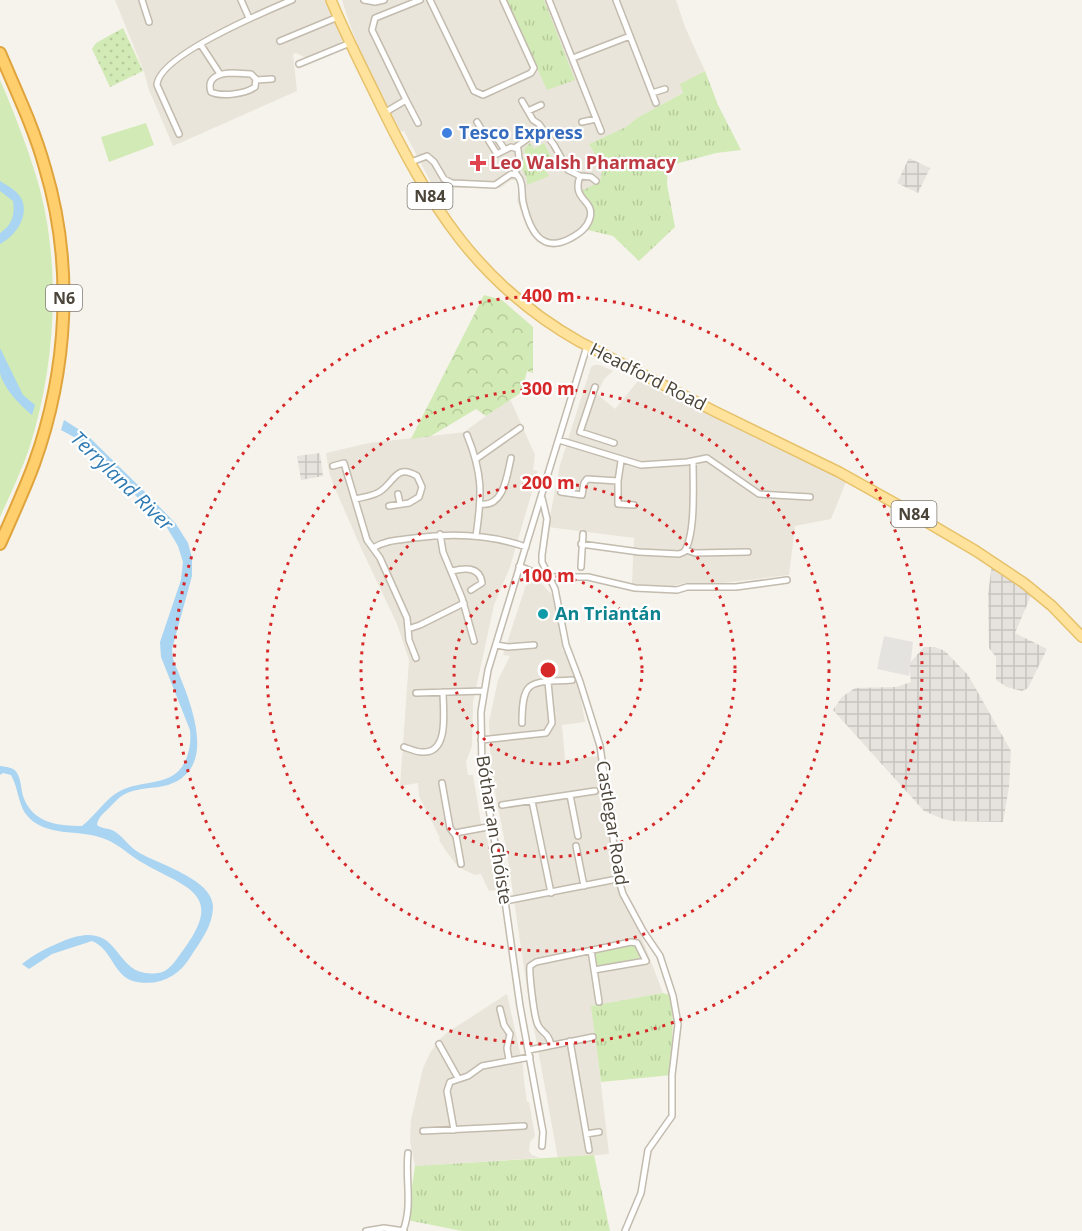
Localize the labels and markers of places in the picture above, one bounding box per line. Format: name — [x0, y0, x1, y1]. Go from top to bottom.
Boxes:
place label: Tesco Express — [459, 120, 583, 144]
marker: Tesco Express — [440, 126, 454, 140]
place label: Leo Walsh Pharmacy — [490, 150, 677, 174]
marker: Leo Walsh Pharmacy — [471, 156, 485, 170]
place label: An Triantán — [555, 601, 661, 625]
marker: An Triantán — [536, 607, 550, 621]
centre of rings — [538, 660, 558, 680]

